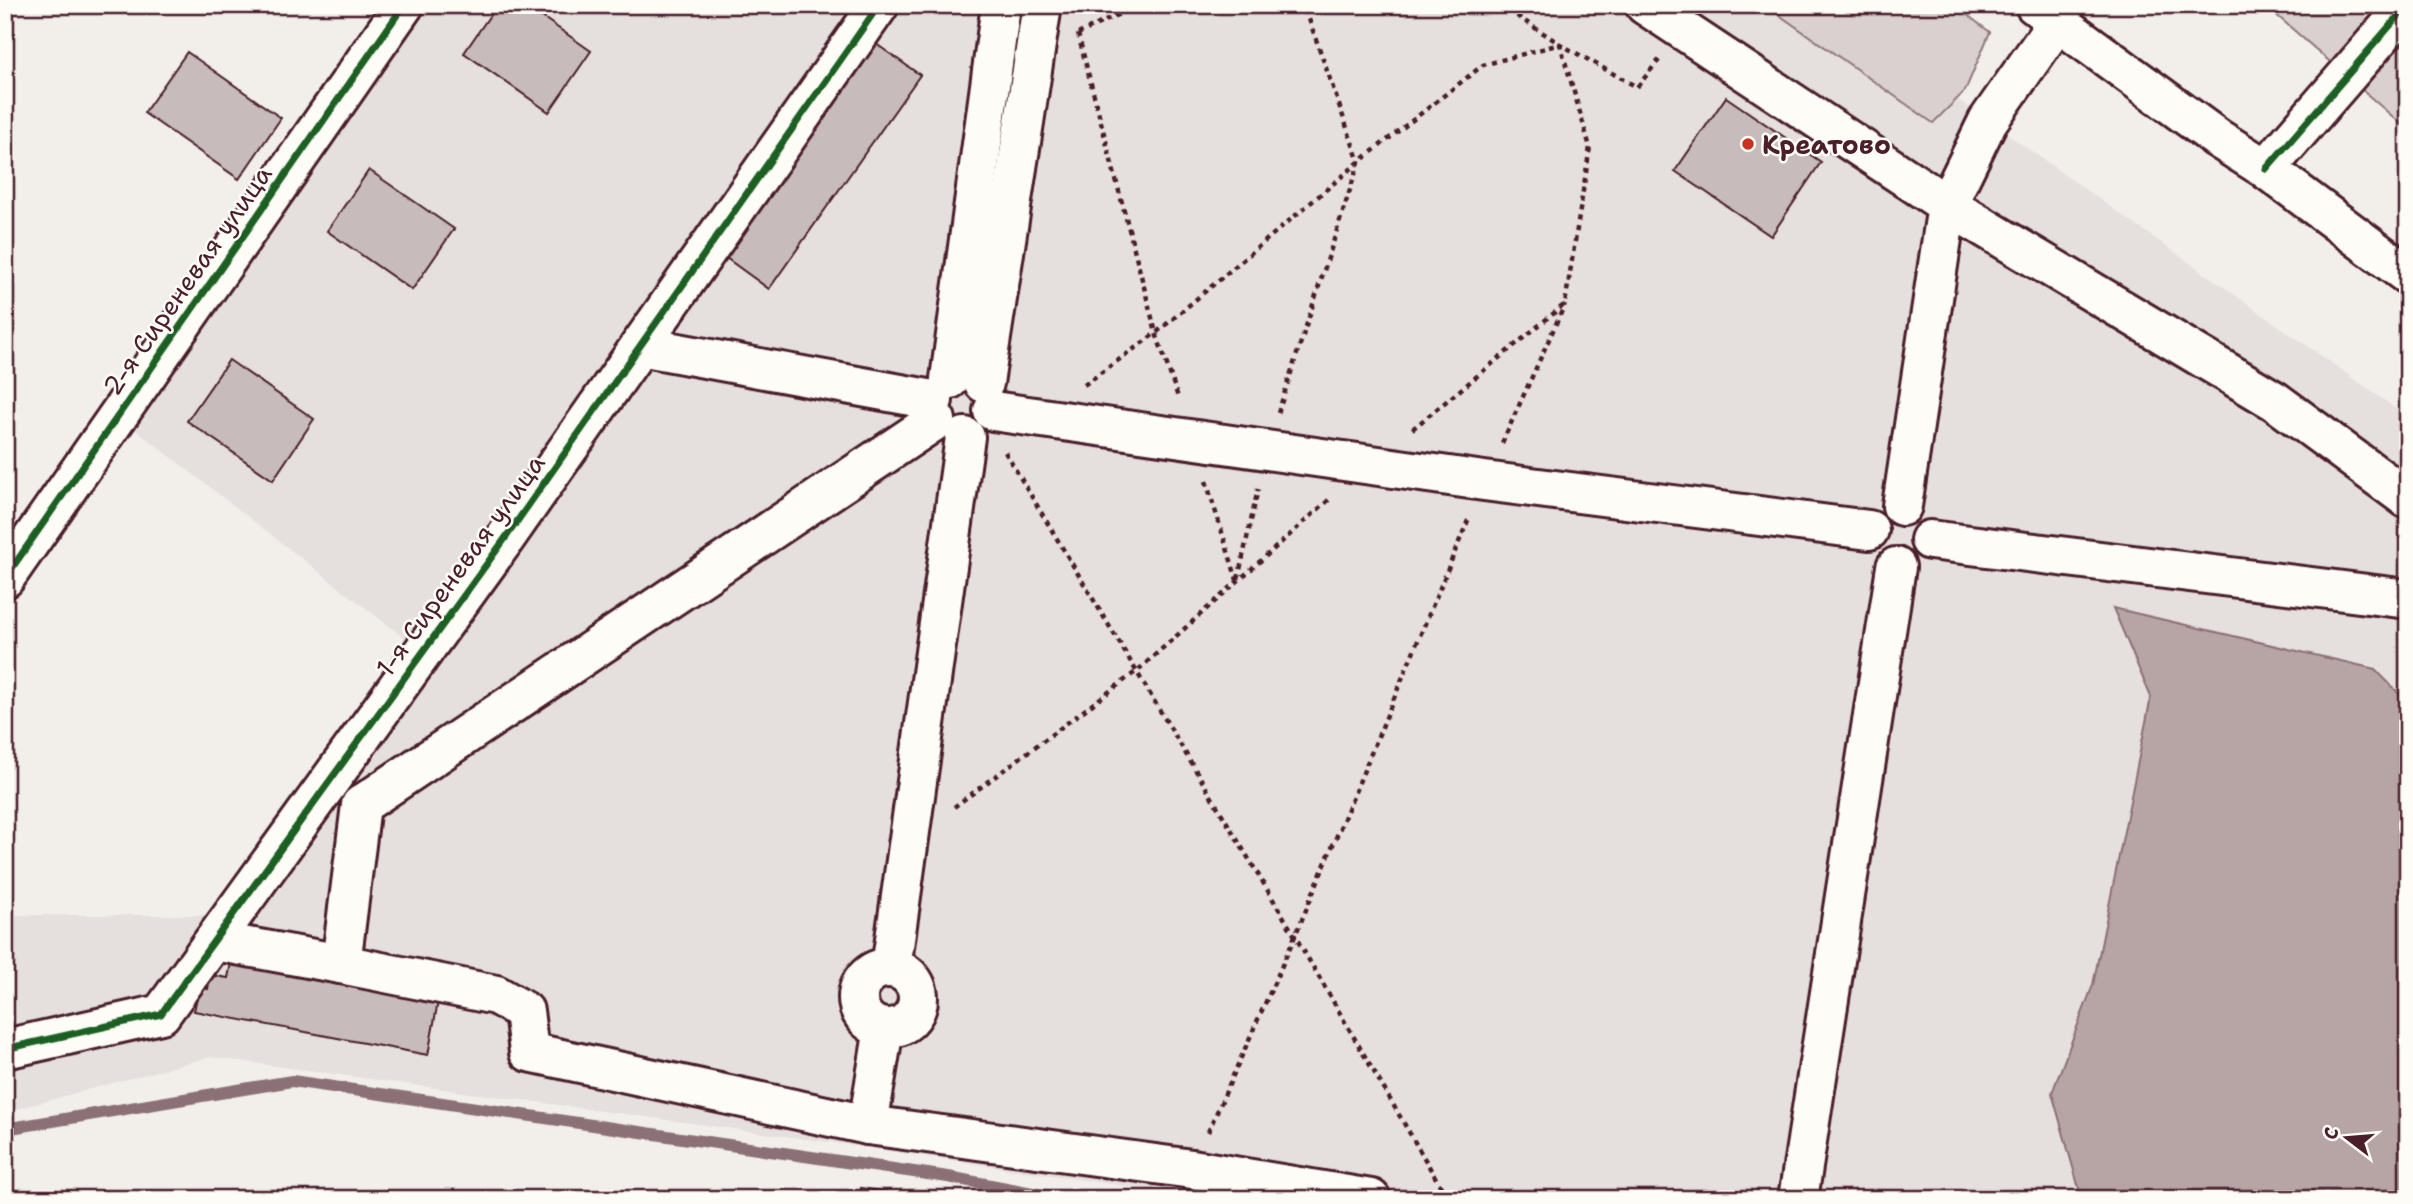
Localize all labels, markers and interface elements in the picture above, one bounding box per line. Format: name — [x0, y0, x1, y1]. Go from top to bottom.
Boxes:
place label: Креатово — [1762, 127, 1891, 162]
marker: Креатово — [1740, 136, 1756, 152]
street label: 2-я Сиреневая улица — [94, 158, 280, 402]
street label: 1-я Сиреневая улица — [367, 447, 553, 683]
north arrow — [2312, 1102, 2382, 1172]
text: С — [2318, 1124, 2345, 1143]

